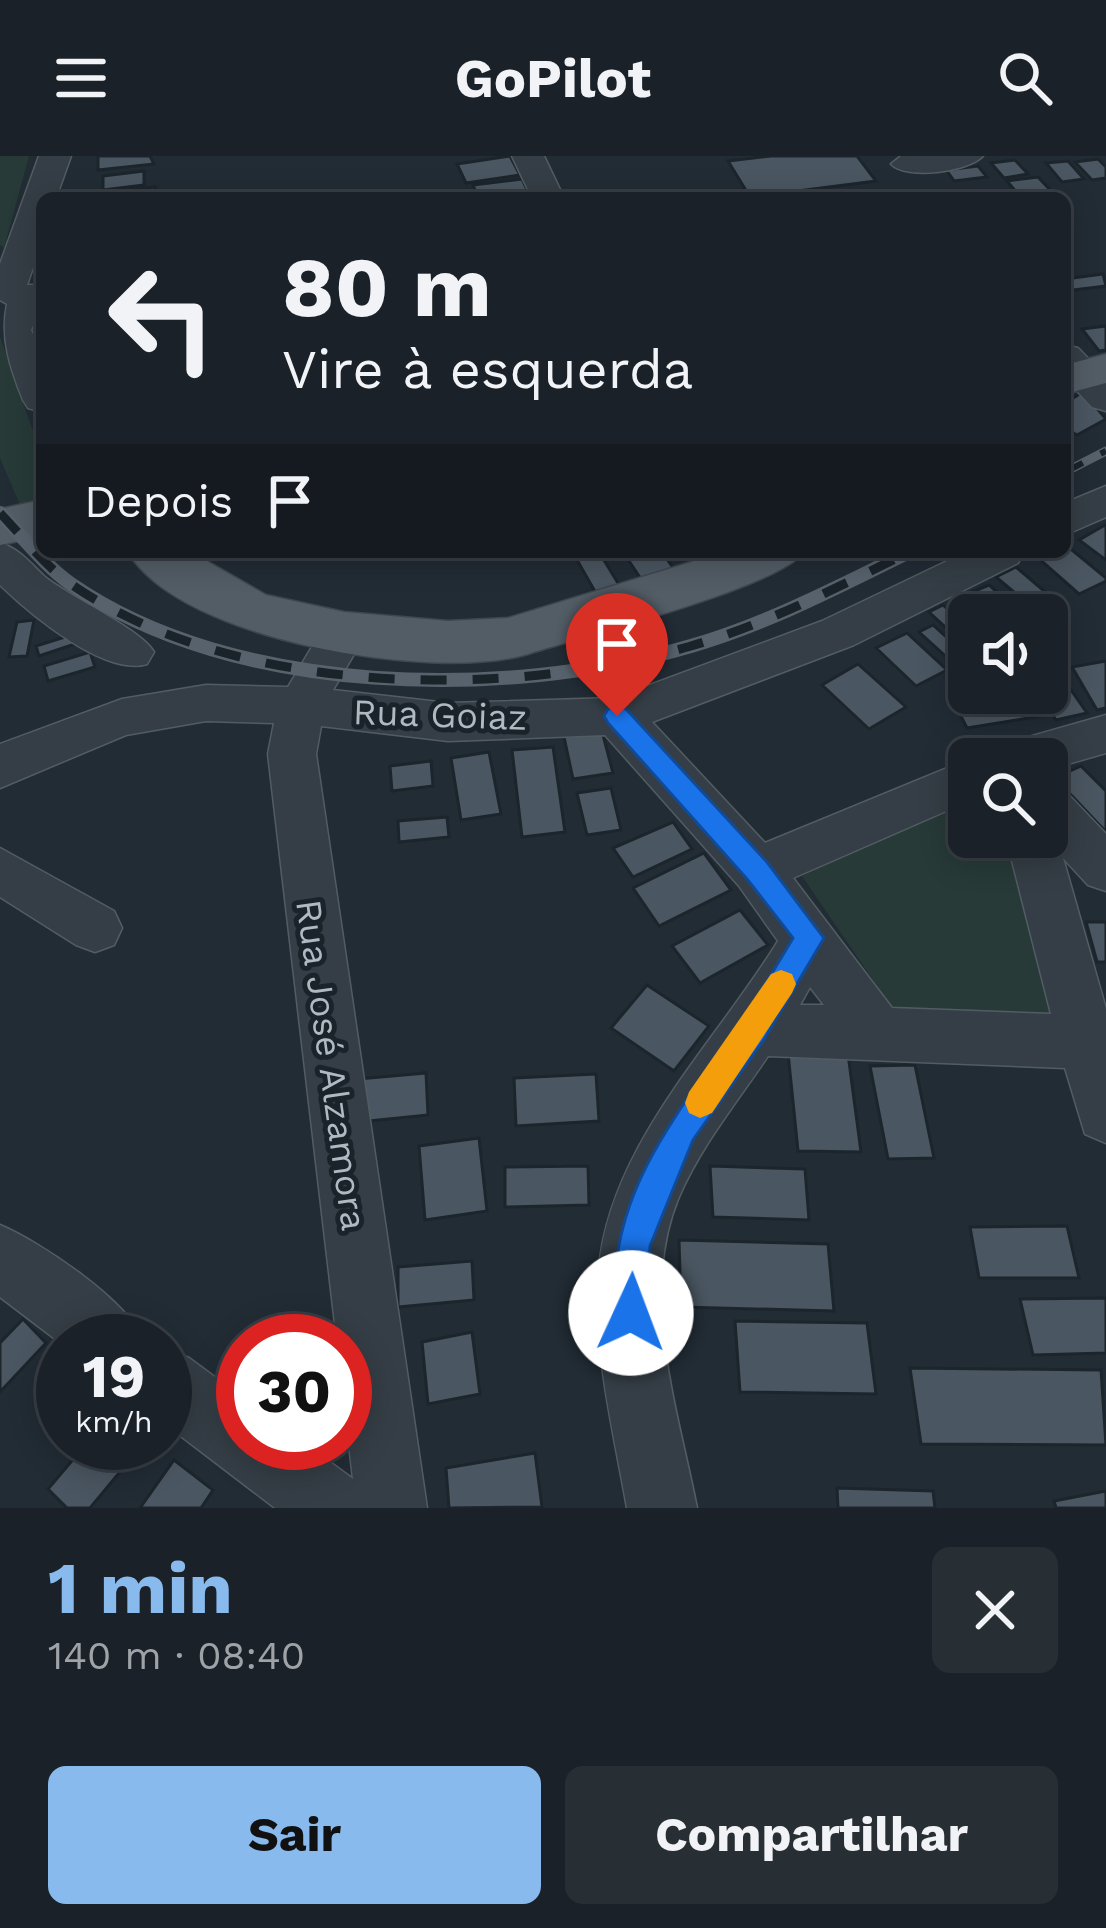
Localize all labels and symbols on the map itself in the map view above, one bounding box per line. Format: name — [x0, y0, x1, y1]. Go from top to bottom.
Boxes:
pin — [566, 593, 668, 716]
street label: Rua Goiaz — [352, 691, 528, 739]
street label: Rua José Alzamora — [287, 897, 375, 1233]
position arrow — [568, 1250, 694, 1376]
speed limit sign: 30 — [216, 1314, 372, 1470]

